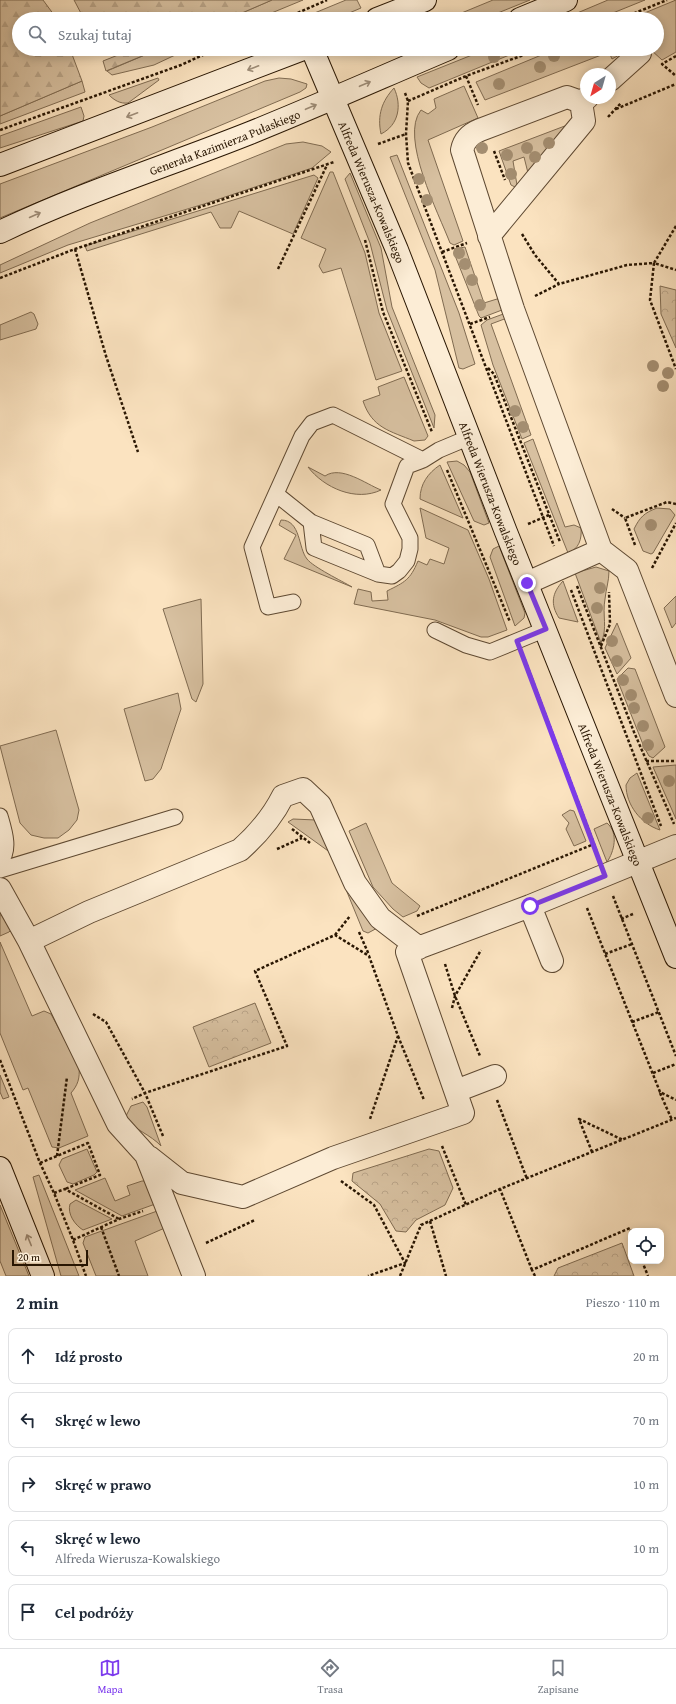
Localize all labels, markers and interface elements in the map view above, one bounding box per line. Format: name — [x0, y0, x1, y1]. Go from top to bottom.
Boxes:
search box — [12, 12, 664, 56]
icon: search — [26, 23, 48, 45]
text: Szukaj tutaj — [58, 24, 132, 45]
one-way arrow — [248, 65, 260, 73]
north arrow — [580, 68, 616, 104]
one-way arrow — [358, 80, 370, 87]
one-way arrow — [305, 102, 317, 110]
street label: Generała Kazimierza Pułaskiego — [147, 105, 303, 179]
one-way arrow — [126, 111, 138, 119]
street label: Alfreda Wierusza-Kowalskiego — [335, 118, 410, 265]
one-way arrow — [29, 211, 41, 218]
street label: Alfreda Wierusza-Kowalskiego — [456, 419, 527, 567]
route end — [518, 574, 536, 592]
street label: Alfreda Wierusza-Kowalskiego — [575, 720, 647, 868]
route start — [521, 897, 539, 915]
map controls — [628, 1228, 664, 1264]
button: locate — [628, 1228, 664, 1264]
one-way arrow — [24, 1234, 32, 1246]
scale bar — [12, 1248, 88, 1267]
text: 20 m — [18, 1249, 40, 1265]
text: 2 min — [16, 1290, 58, 1315]
text: Pieszo · 110 m — [586, 1293, 660, 1312]
icon: ahead — [17, 1345, 39, 1367]
text: Idź prosto — [55, 1346, 122, 1367]
text: 20 m — [633, 1347, 659, 1366]
icon: left — [17, 1409, 39, 1431]
text: Skręć w lewo — [55, 1410, 141, 1431]
text: 70 m — [633, 1411, 659, 1430]
icon: right — [17, 1473, 39, 1495]
text: Skręć w prawo — [55, 1474, 151, 1495]
text: 10 m — [633, 1475, 659, 1494]
text: Skręć w lewo — [55, 1528, 141, 1549]
icon: left — [17, 1537, 39, 1559]
text: 10 m — [633, 1539, 659, 1558]
text: Alfreda Wierusza-Kowalskiego — [55, 1549, 220, 1568]
icon: arrive — [17, 1601, 39, 1623]
text: Cel podróży — [55, 1602, 134, 1623]
tab: Mapa — [97, 1657, 123, 1697]
tab: Trasa — [318, 1657, 343, 1697]
tab: Zapisane — [538, 1657, 579, 1697]

